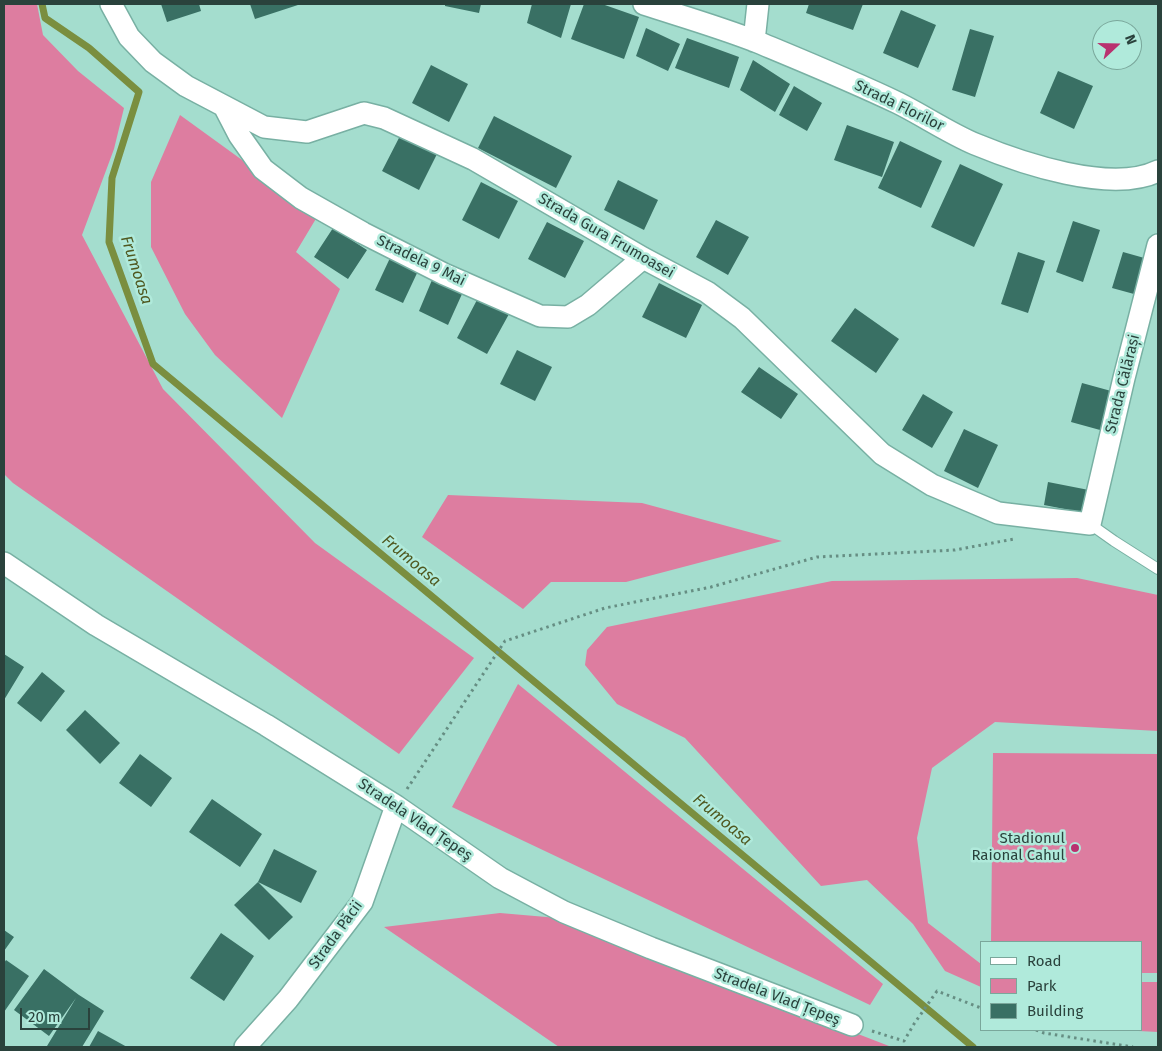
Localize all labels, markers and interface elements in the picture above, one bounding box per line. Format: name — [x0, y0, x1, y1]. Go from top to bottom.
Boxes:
north arrow — [1092, 20, 1142, 70]
text: N — [1121, 32, 1140, 47]
street label: Strada Florilor — [851, 77, 947, 135]
street label: Strada Gura Frumoasei — [535, 190, 677, 282]
street label: Stradela 9 Mai — [374, 232, 468, 290]
water label: Frumoasa — [116, 233, 156, 307]
street label: Strada Călărași — [1102, 333, 1144, 435]
water label: Frumoasa — [378, 531, 444, 591]
street label: Stradela Vlad Țepeş — [355, 775, 475, 865]
water label: Frumoasa — [689, 790, 755, 850]
place label: Stadionul Raional Cahul — [971, 830, 1065, 865]
marker: Stadionul Raional Cahul — [1069, 842, 1081, 854]
street label: Strada Păcii — [305, 897, 367, 973]
legend — [980, 941, 1142, 1031]
text: Road — [1027, 952, 1062, 970]
street label: Stradela Vlad Țepeş — [711, 965, 843, 1029]
text: Park — [1027, 977, 1057, 995]
scale bar — [22, 998, 92, 1030]
text: Building — [1027, 1002, 1083, 1020]
text: 20 m — [28, 1008, 61, 1026]

